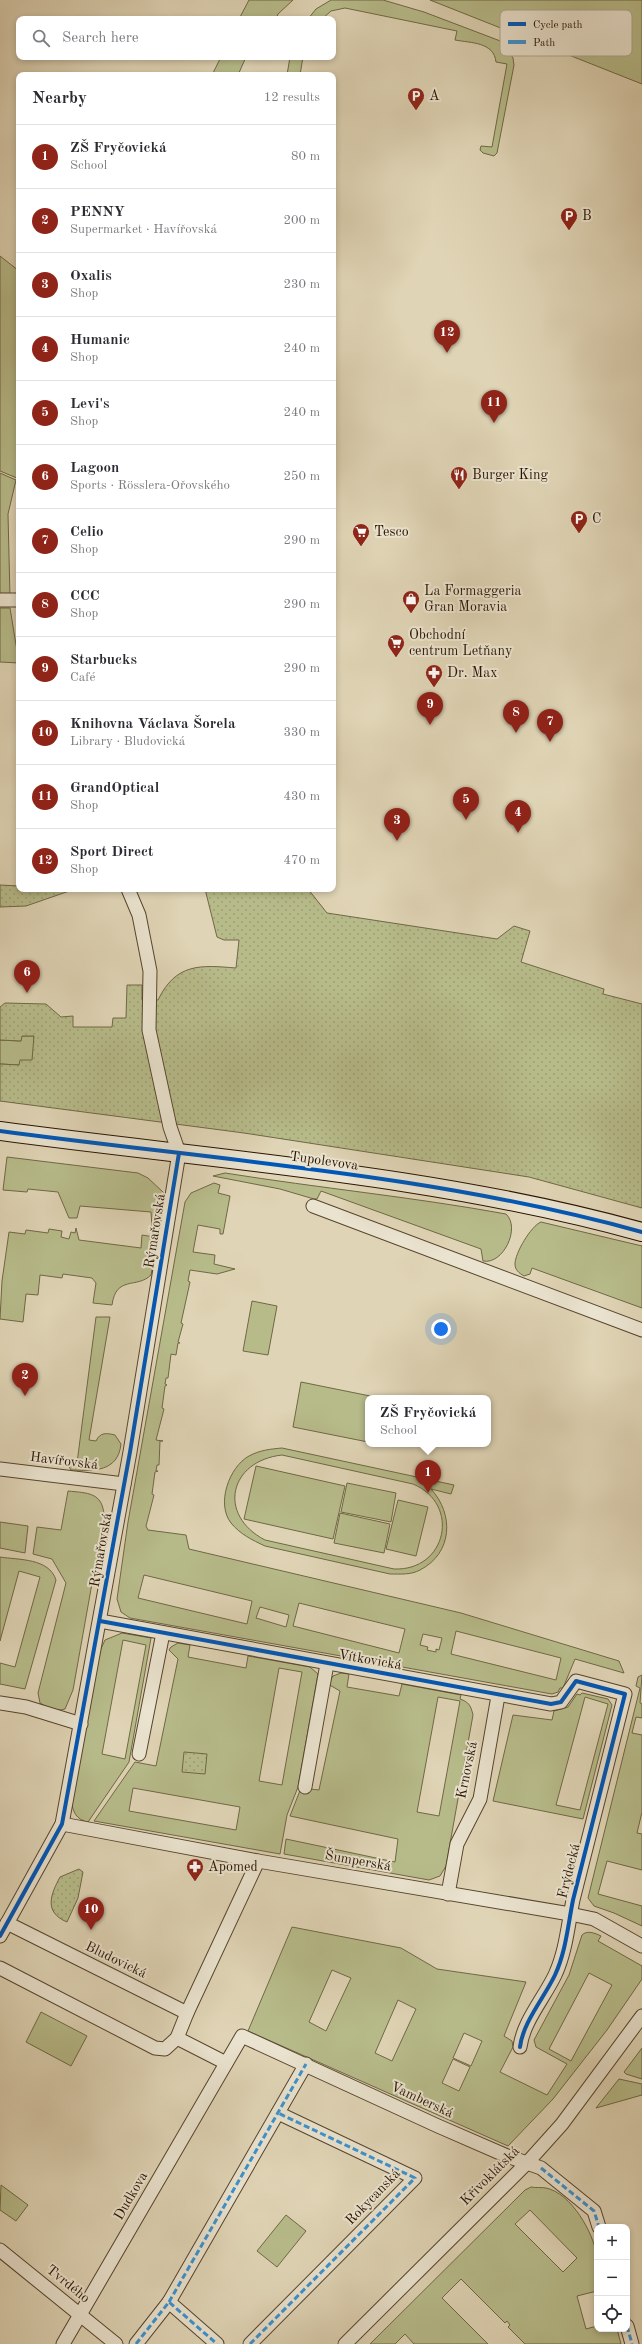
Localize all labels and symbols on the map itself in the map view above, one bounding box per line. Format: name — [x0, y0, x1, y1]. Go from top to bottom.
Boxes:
legend — [500, 10, 632, 56]
text: Cycle path — [533, 20, 583, 31]
text: Path — [533, 38, 555, 49]
parking icon: A — [406, 86, 426, 111]
place label: A — [429, 89, 440, 103]
parking icon: B — [559, 206, 579, 231]
place label: B — [582, 209, 592, 223]
pin: 12 — [434, 320, 460, 353]
pin: 11 — [481, 390, 507, 423]
restaurant icon: Burger King — [449, 465, 469, 490]
place label: Burger King — [472, 468, 548, 482]
parking icon: C — [569, 509, 589, 534]
place label: C — [592, 512, 601, 526]
supermarket icon: Tesco — [351, 522, 371, 547]
place label: Tesco — [374, 525, 409, 539]
place label: La Formaggeria Gran Moravia — [424, 584, 521, 614]
shop icon: La Formaggeria Gran Moravia — [401, 589, 421, 614]
place label: Obchodní centrum Letňany — [409, 628, 513, 658]
supermarket icon: Obchodní centrum Letňany — [386, 633, 406, 658]
pharmacy icon: Dr. Max — [424, 663, 444, 688]
place label: Dr. Max — [447, 666, 497, 680]
pin: 9 — [417, 692, 443, 725]
pin: 8 — [503, 700, 529, 733]
pin: 7 — [537, 709, 563, 742]
pin: 5 — [453, 787, 479, 820]
pin: 4 — [505, 800, 531, 833]
pin: 3 — [384, 808, 410, 841]
pin: 6 — [14, 960, 40, 993]
street label: Tupolevova — [289, 1149, 359, 1173]
street label: Rýmařovská — [142, 1193, 168, 1269]
your location — [431, 1319, 451, 1339]
pin: 2 — [12, 1363, 38, 1396]
street label: Havířovská — [29, 1450, 99, 1472]
pin: 1 — [415, 1460, 441, 1493]
street label: Rýmařovská — [88, 1512, 114, 1588]
street label: Vítkovická — [337, 1648, 403, 1672]
street label: Krnovská — [454, 1740, 480, 1800]
street label: Frýdecká — [555, 1842, 583, 1900]
street label: Šumperská — [324, 1845, 393, 1874]
pharmacy icon: Apomed — [185, 1857, 205, 1882]
place label: Apomed — [208, 1860, 258, 1874]
pin: 10 — [78, 1897, 104, 1930]
street label: Bludovická — [83, 1939, 149, 1981]
street label: Vamberská — [389, 2079, 456, 2121]
street label: Křivoklátská — [458, 2144, 522, 2208]
street label: Rokycanská — [343, 2166, 403, 2228]
street label: Dudkova — [112, 2169, 150, 2223]
street label: Tvrdého — [44, 2262, 92, 2306]

